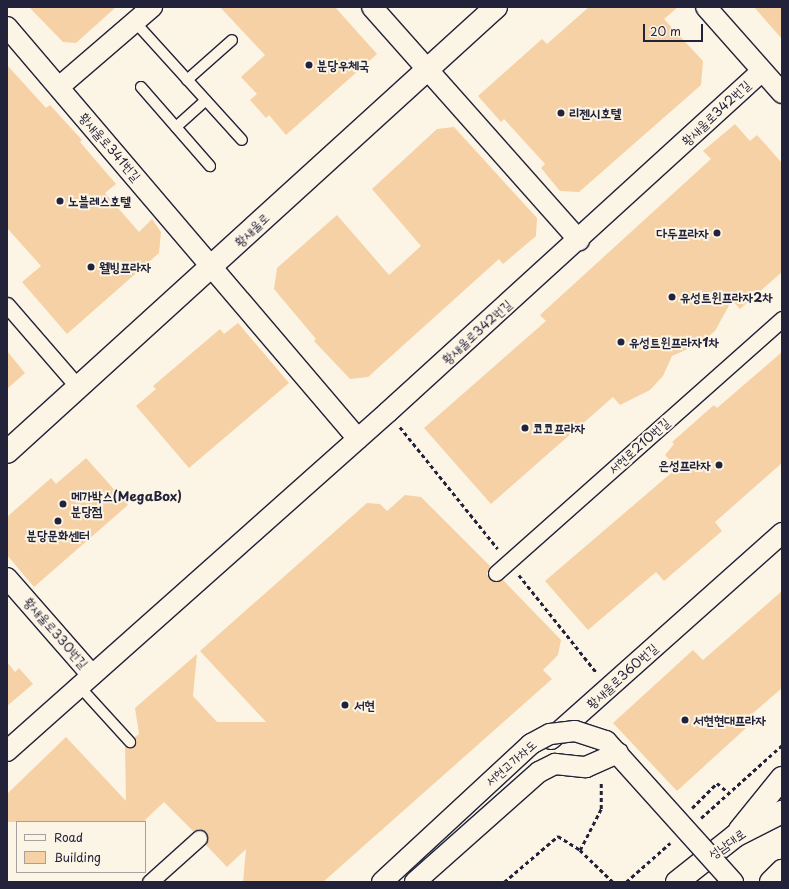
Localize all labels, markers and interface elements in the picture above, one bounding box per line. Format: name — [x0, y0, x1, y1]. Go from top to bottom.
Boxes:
scale bar — [645, 16, 705, 42]
text: 20 m — [650, 22, 681, 40]
place label: 분당우체국 — [317, 57, 369, 73]
marker: 분당우체국 — [304, 60, 314, 70]
street label: 황새울로342번길 — [678, 77, 754, 149]
place label: 리젠시호텔 — [569, 105, 621, 121]
marker: 리젠시호텔 — [556, 108, 566, 118]
street label: 황새울로341번길 — [76, 110, 144, 184]
place label: 노블레스호텔 — [68, 193, 131, 209]
marker: 노블레스호텔 — [55, 196, 65, 206]
street label: 황새울로 — [231, 210, 273, 250]
place label: 다두프라자 — [657, 225, 709, 241]
marker: 다두프라자 — [712, 228, 722, 238]
place label: 웰빙프라자 — [99, 259, 151, 275]
marker: 웰빙프라자 — [86, 262, 96, 272]
place label: 유성트윈프라자2차 — [680, 289, 773, 305]
marker: 유성트윈프라자2차 — [667, 292, 677, 302]
street label: 황새울로342번길 — [439, 297, 515, 367]
place label: 유성트윈프라자1차 — [629, 334, 719, 350]
marker: 유성트윈프라자1차 — [616, 337, 626, 347]
street label: 서현로210번길 — [605, 414, 673, 478]
place label: 코코프라자 — [533, 420, 585, 436]
marker: 코코프라자 — [520, 423, 530, 433]
place label: 은성프라자 — [659, 457, 711, 473]
marker: 은성프라자 — [714, 460, 724, 470]
place label: 메가박스(MegaBox) 분당점 — [71, 489, 182, 520]
marker: 메가박스(MegaBox) 분당점 — [58, 499, 68, 509]
marker: 분당문화센터 — [53, 516, 63, 526]
place label: 분당문화센터 — [27, 527, 89, 543]
street label: 황새울로330번길 — [21, 594, 91, 672]
street label: 황새울로360번길 — [583, 640, 661, 712]
place label: 서현 — [354, 697, 375, 713]
marker: 서현 — [339, 699, 351, 711]
place label: 서현현대프라자 — [693, 712, 766, 728]
marker: 서현현대프라자 — [680, 715, 690, 725]
street label: 서현고가차도 — [482, 737, 540, 789]
legend — [16, 821, 146, 873]
street label: 성남대로 — [705, 826, 749, 862]
text: Road — [54, 828, 83, 846]
text: Building — [54, 848, 101, 866]

